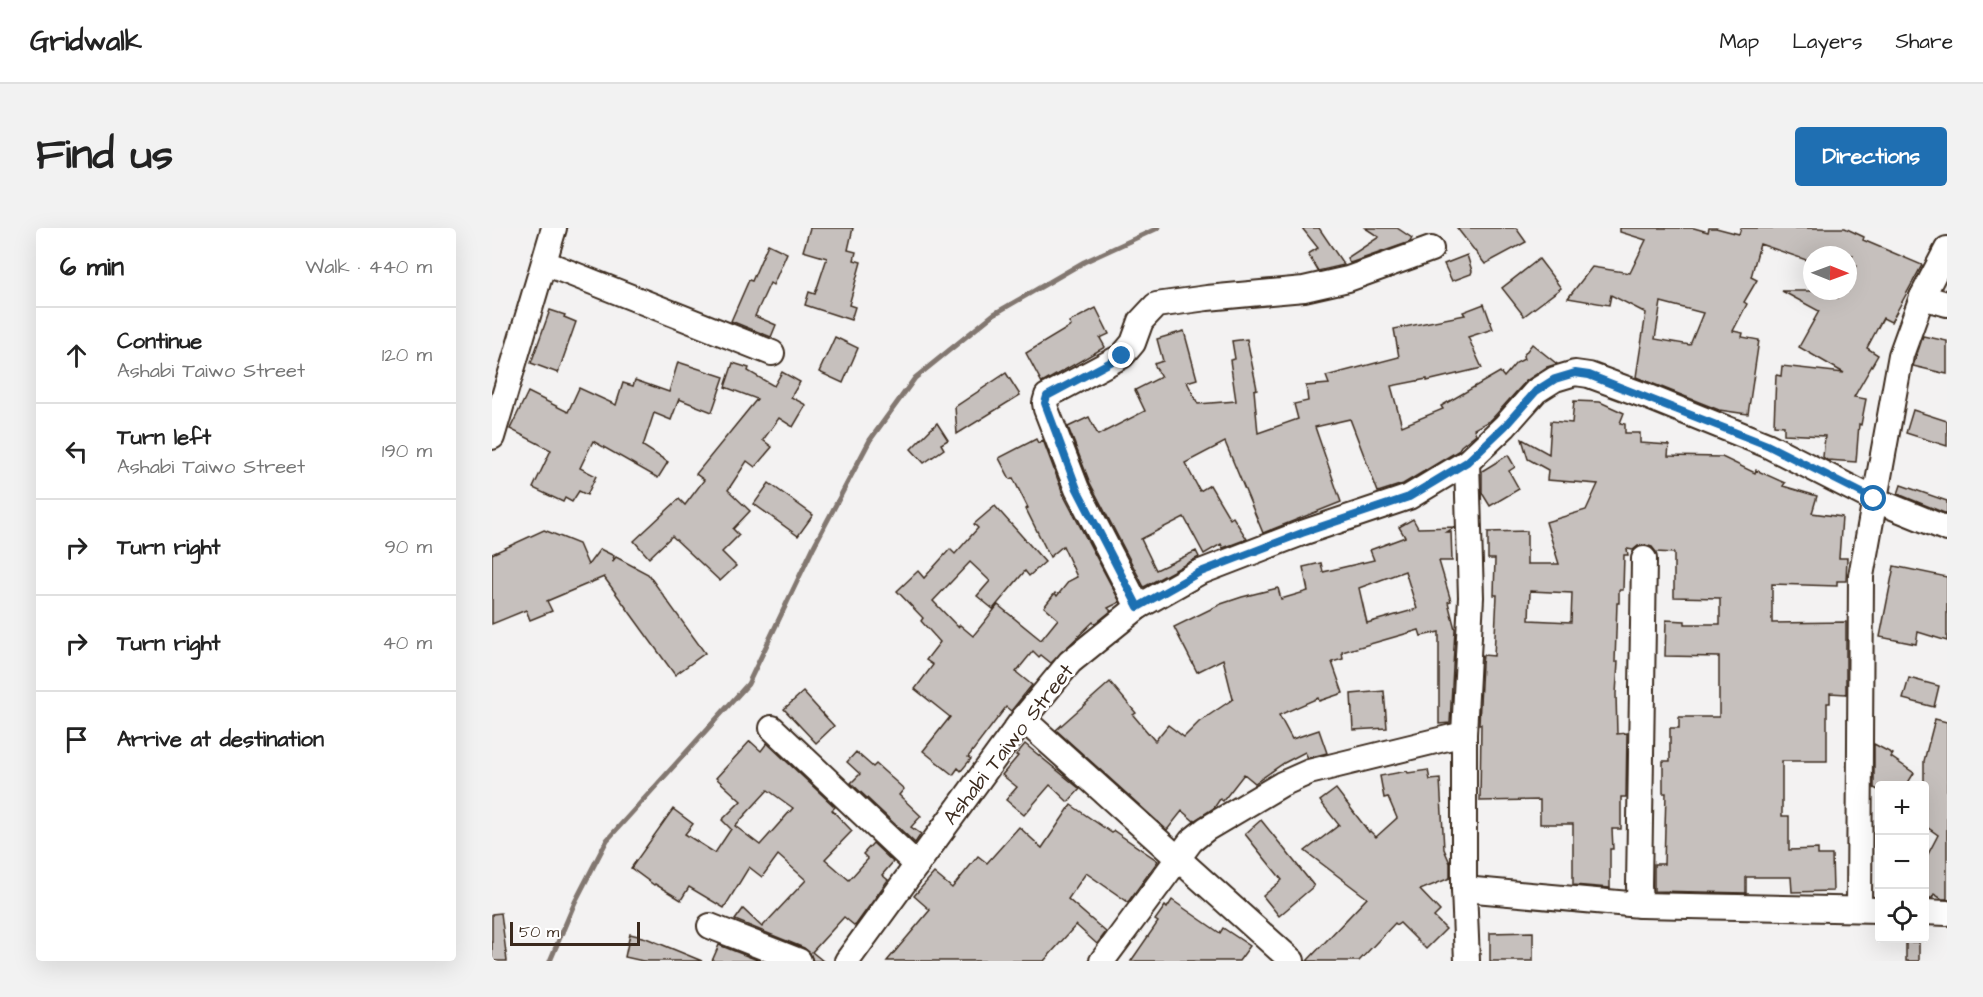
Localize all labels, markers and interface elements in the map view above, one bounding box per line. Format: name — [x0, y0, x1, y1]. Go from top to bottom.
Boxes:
text: Gridwalk — [30, 22, 142, 61]
text: Map — [1719, 27, 1759, 56]
text: Layers — [1792, 27, 1862, 56]
text: Share — [1895, 27, 1953, 56]
text: Find us — [36, 127, 173, 185]
button: Directions — [1795, 127, 1947, 186]
north arrow — [1803, 246, 1857, 300]
text: 6 min — [60, 249, 124, 285]
text: Walk · 440 m — [305, 253, 432, 281]
text: Continue — [117, 326, 202, 357]
icon: ahead — [60, 339, 93, 372]
text: 120 m — [382, 341, 432, 369]
route end — [1108, 342, 1134, 368]
text: Ashabi Taiwo Street — [117, 357, 305, 385]
text: Turn left — [117, 422, 211, 453]
icon: left — [60, 435, 93, 468]
text: 190 m — [382, 437, 432, 465]
text: Ashabi Taiwo Street — [117, 453, 305, 481]
route start — [1860, 485, 1886, 511]
icon: right — [60, 531, 93, 564]
text: Turn right — [117, 532, 220, 563]
text: 90 m — [384, 533, 432, 561]
icon: right — [60, 627, 93, 660]
text: Turn right — [117, 628, 220, 659]
text: 40 m — [382, 629, 432, 657]
street label: Ashabi Taiwo Street — [936, 657, 1081, 831]
icon: arrive — [60, 723, 93, 756]
text: Arrive at destination — [117, 724, 324, 755]
map controls — [1875, 781, 1929, 943]
button: + — [1875, 781, 1929, 835]
button: − — [1875, 835, 1929, 889]
button: locate — [1875, 889, 1929, 943]
scale bar — [510, 919, 640, 946]
text: 50 m — [519, 921, 559, 943]

